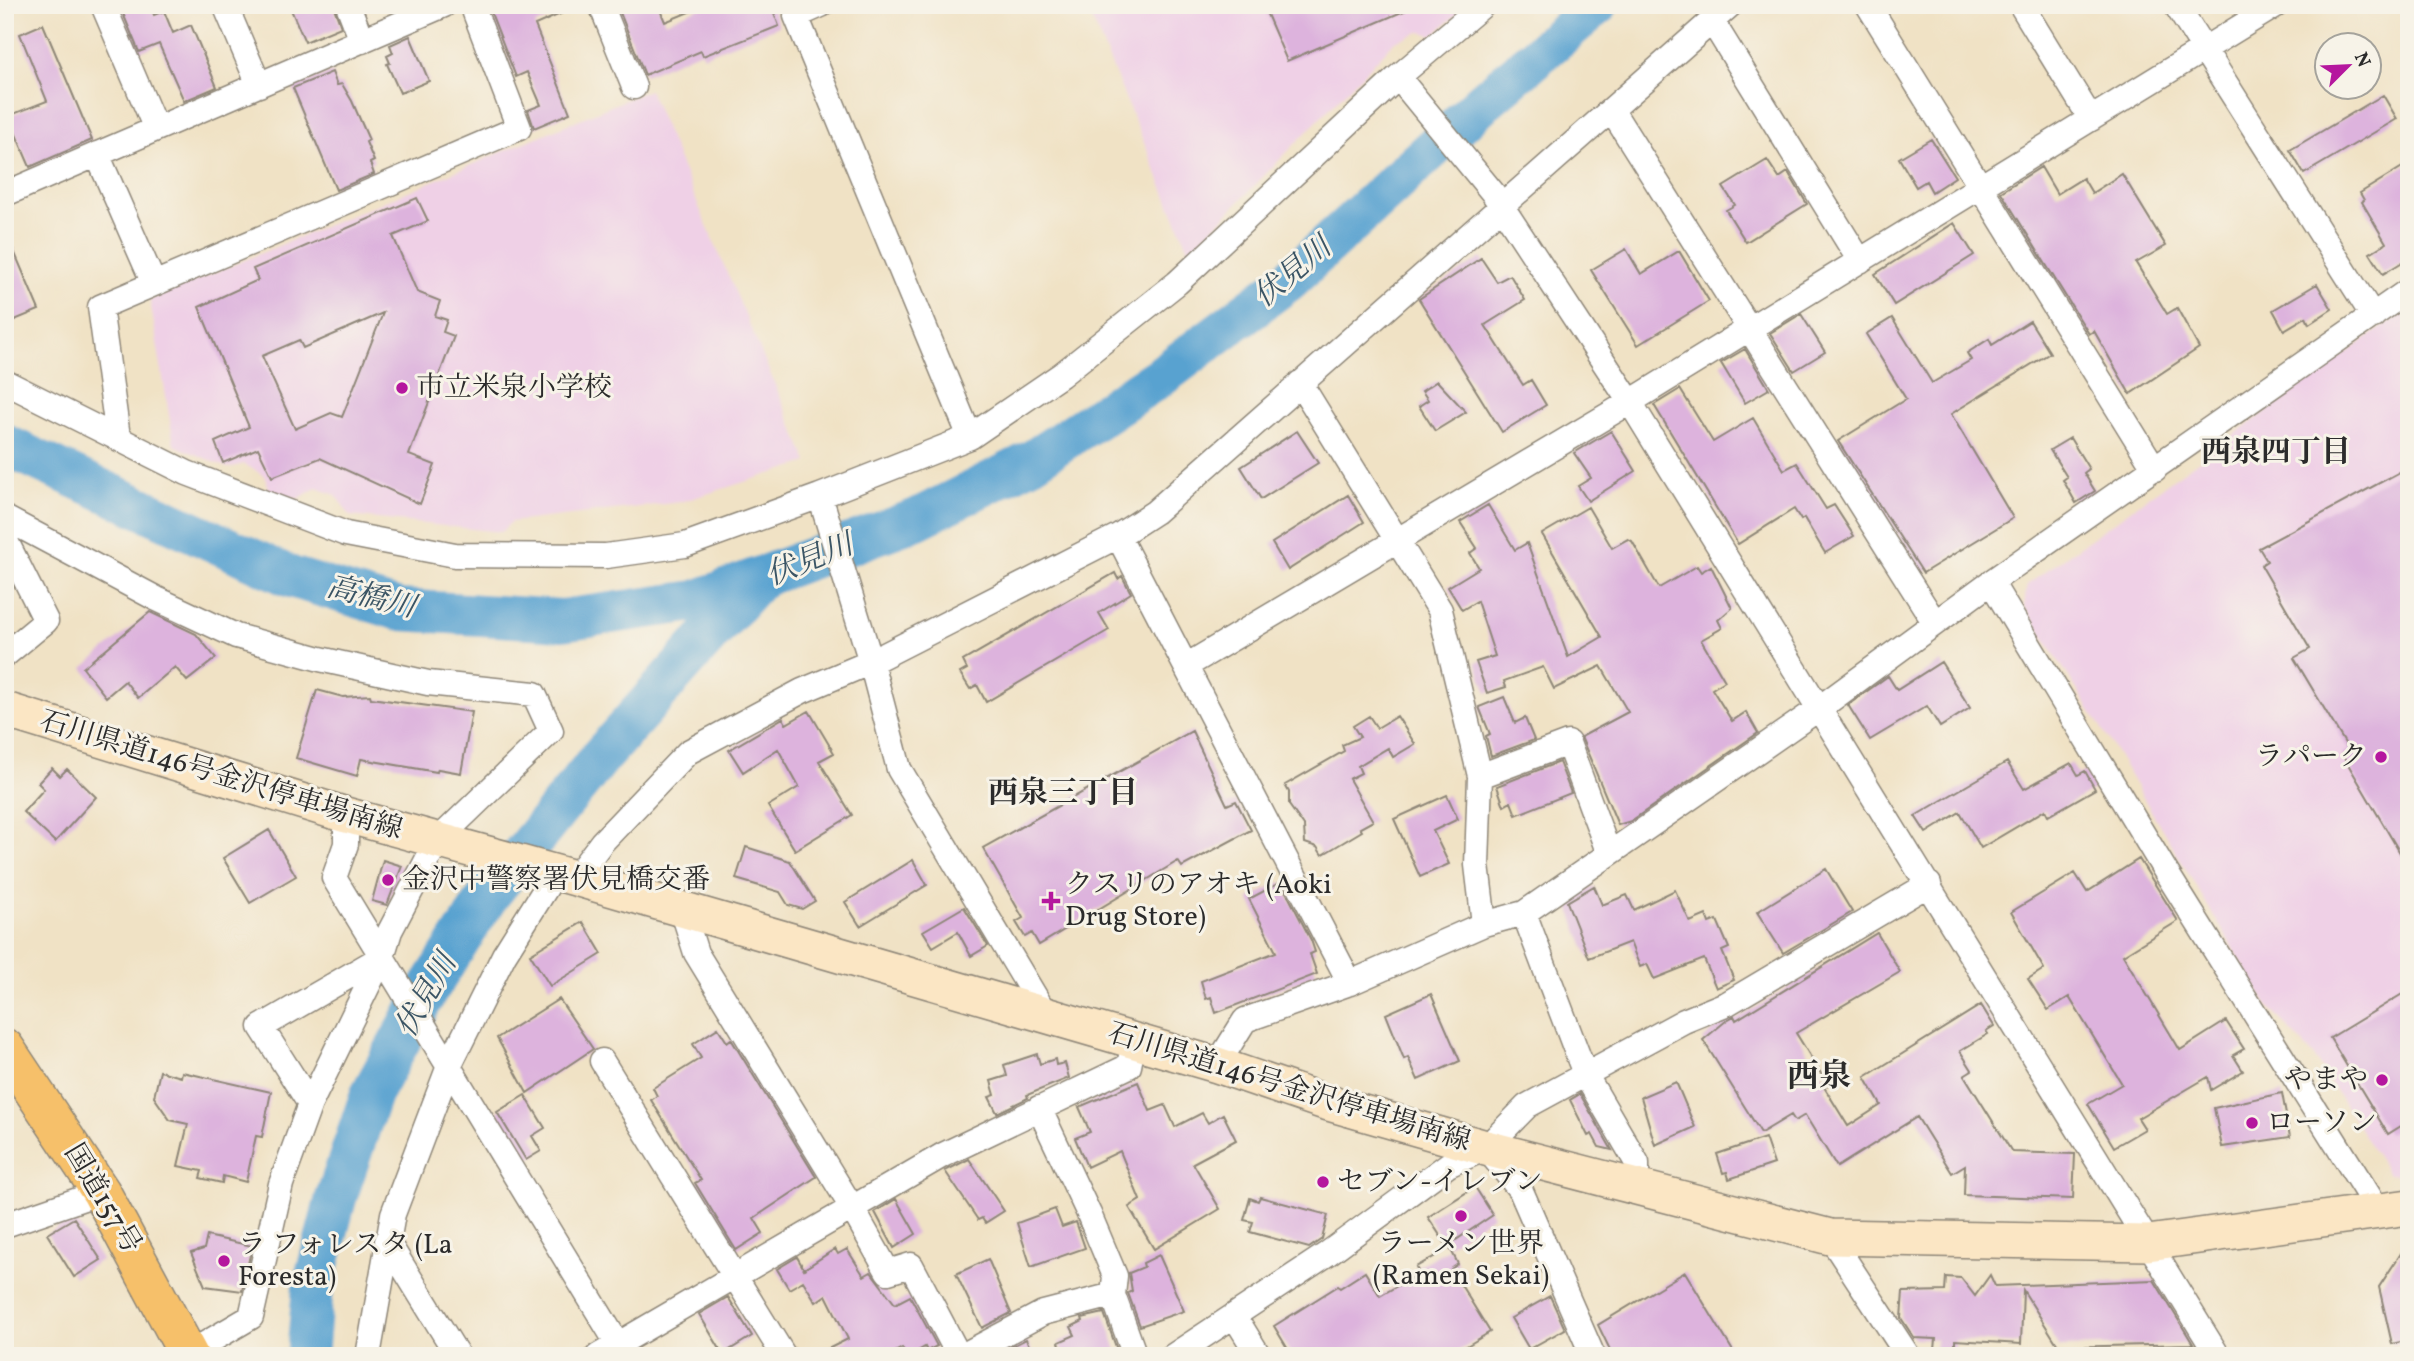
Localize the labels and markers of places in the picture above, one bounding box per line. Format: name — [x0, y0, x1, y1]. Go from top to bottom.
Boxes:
place label: 市立米泉小学校 — [416, 369, 612, 408]
marker: 市立米泉小学校 — [394, 380, 410, 396]
place label: ラパーク — [2255, 738, 2367, 777]
marker: ラパーク — [2373, 749, 2389, 765]
place label: 金沢中警察署伏見橋交番 — [402, 861, 710, 900]
place label: クスリのアオキ (Aoki Drug Store) — [1065, 866, 1332, 937]
marker: 金沢中警察署伏見橋交番 — [380, 872, 396, 888]
marker: クスリのアオキ (Aoki Drug Store) — [1043, 893, 1059, 909]
place label: やまや — [2284, 1061, 2368, 1100]
marker: やまや — [2374, 1072, 2390, 1088]
place label: ローソン — [2266, 1104, 2377, 1143]
marker: ローソン — [2244, 1115, 2260, 1131]
place label: セブン-イレブン — [1337, 1163, 1543, 1202]
marker: セブン-イレブン — [1315, 1174, 1331, 1190]
marker: ラーメン世界 (Ramen Sekai) — [1453, 1208, 1469, 1224]
place label: ラーメン世界 (Ramen Sekai) — [1373, 1225, 1549, 1296]
place label: ラ フォレスタ (La Foresta) — [238, 1226, 453, 1297]
marker: ラ フォレスタ (La Foresta) — [216, 1253, 232, 1269]

